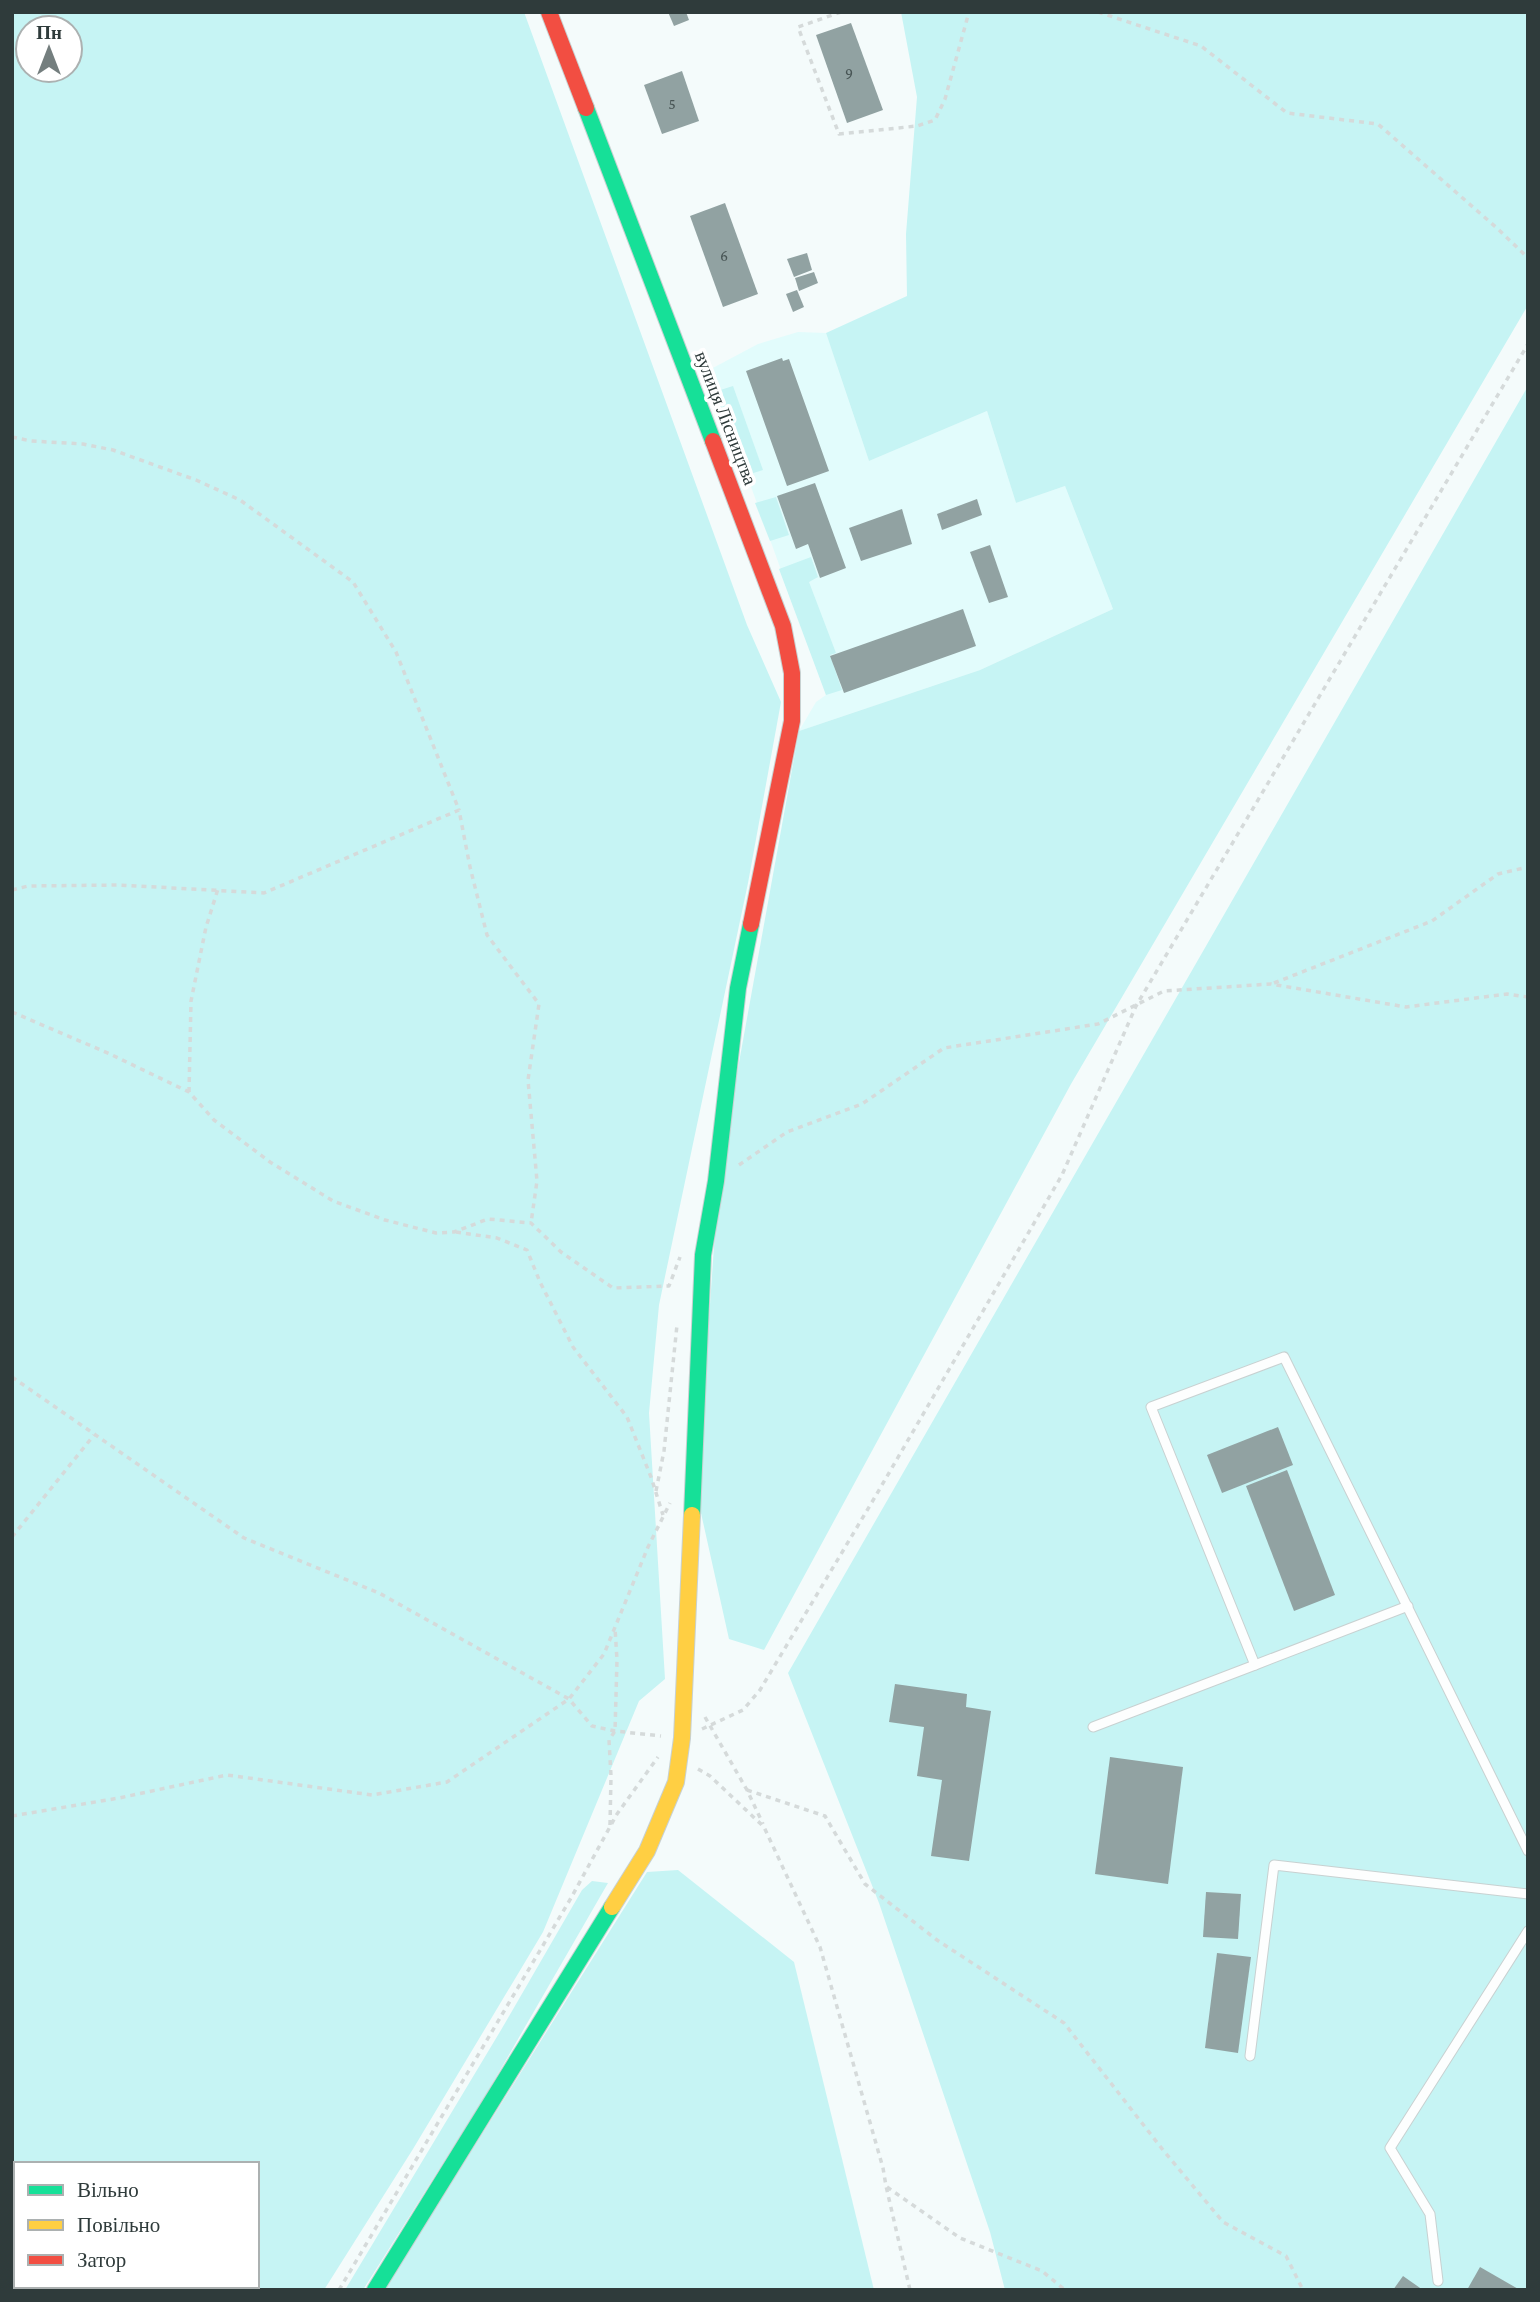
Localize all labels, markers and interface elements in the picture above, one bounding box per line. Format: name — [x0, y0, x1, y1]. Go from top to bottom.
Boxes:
north arrow — [14, 14, 84, 84]
text: Пн — [36, 22, 62, 43]
house number: 9 — [845, 64, 853, 81]
house number: 5 — [668, 95, 676, 112]
house number: 6 — [720, 247, 728, 264]
street label: вулиця Лісництва — [691, 348, 761, 488]
legend — [14, 2162, 259, 2288]
text: Вільно — [77, 2178, 139, 2202]
text: Повільно — [77, 2213, 160, 2237]
text: Затор — [77, 2248, 126, 2272]

